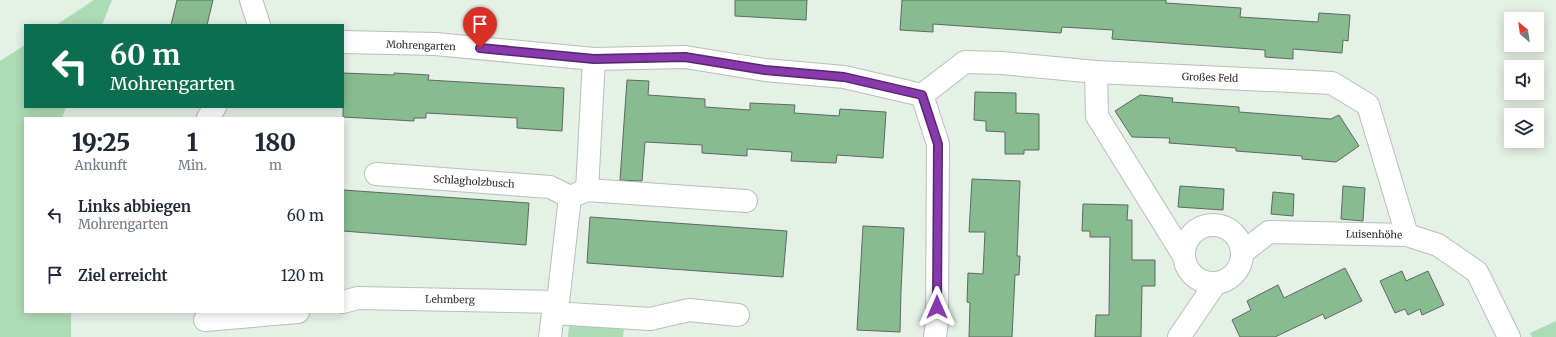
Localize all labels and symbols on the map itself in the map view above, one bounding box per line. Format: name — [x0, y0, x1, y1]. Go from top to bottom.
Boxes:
pin — [463, 7.0, 497, 48]
north arrow — [1504, 12, 1544, 52]
street label: Mohrengarten — [386, 38, 456, 53]
street label: Großes Feld — [1182, 70, 1238, 85]
street label: Schlagholzbusch — [433, 172, 515, 191]
street label: Luisenhöhe — [1346, 228, 1402, 241]
position arrow — [916, 286, 958, 328]
street label: Lehmberg — [425, 293, 475, 306]

